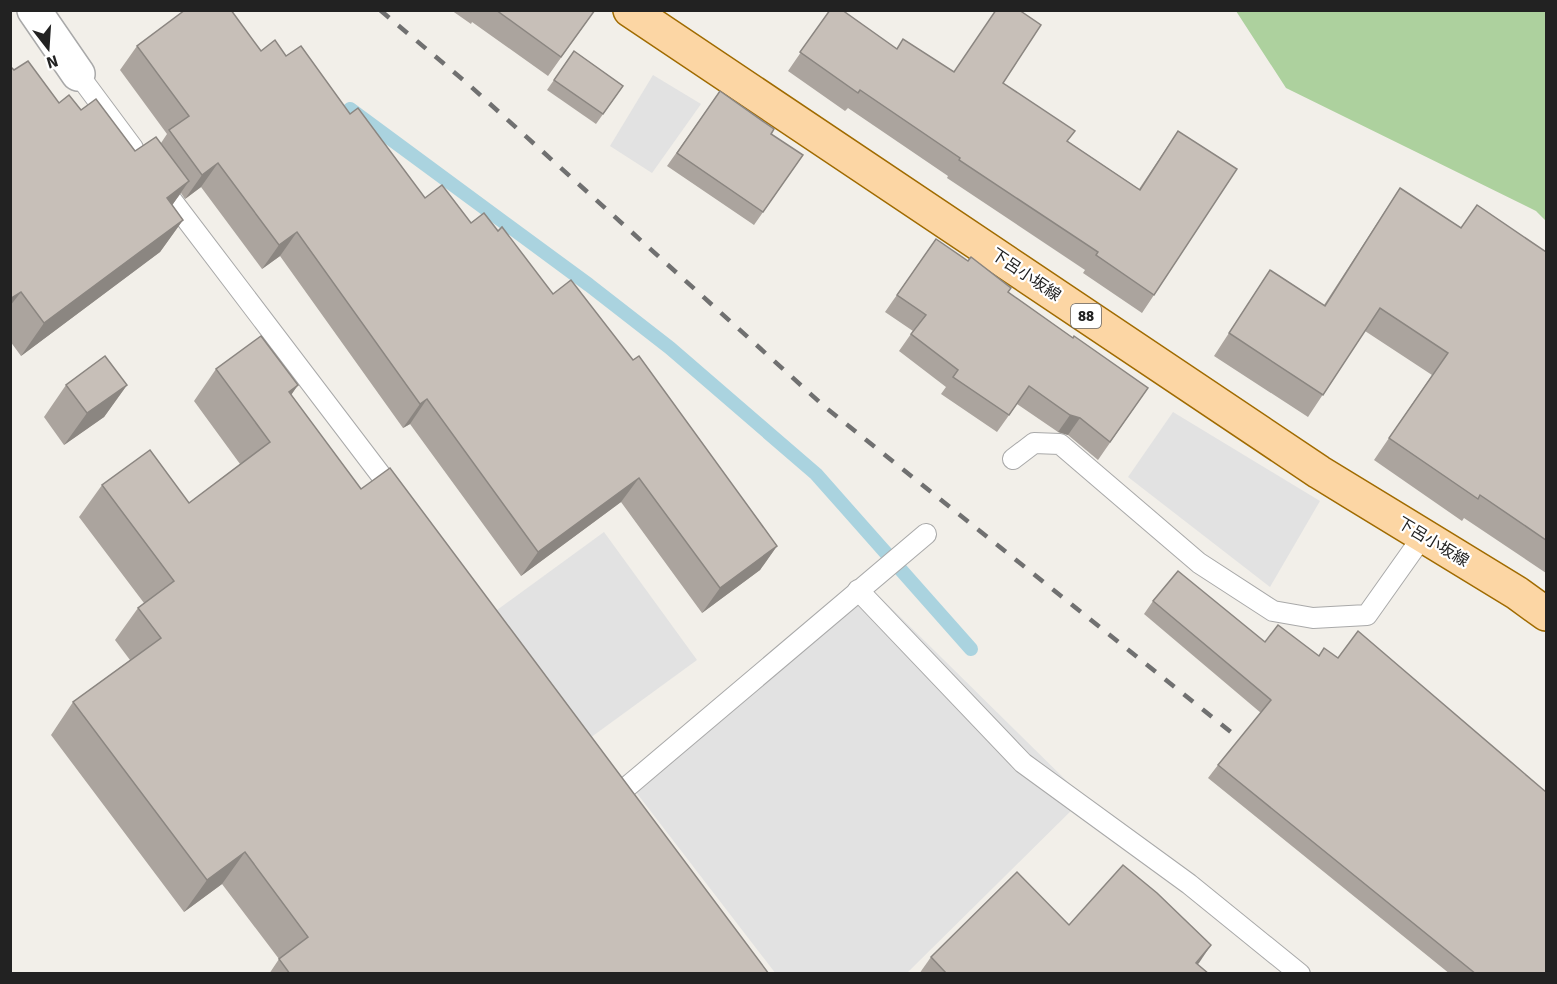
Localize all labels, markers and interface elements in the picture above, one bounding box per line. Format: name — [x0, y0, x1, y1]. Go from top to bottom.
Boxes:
north arrow — [18, 18, 78, 78]
text: N — [44, 50, 60, 73]
street label: 下呂小坂線 — [987, 244, 1065, 306]
road number: 88 — [1071, 304, 1101, 328]
street label: 下呂小坂線 — [1394, 513, 1472, 571]

